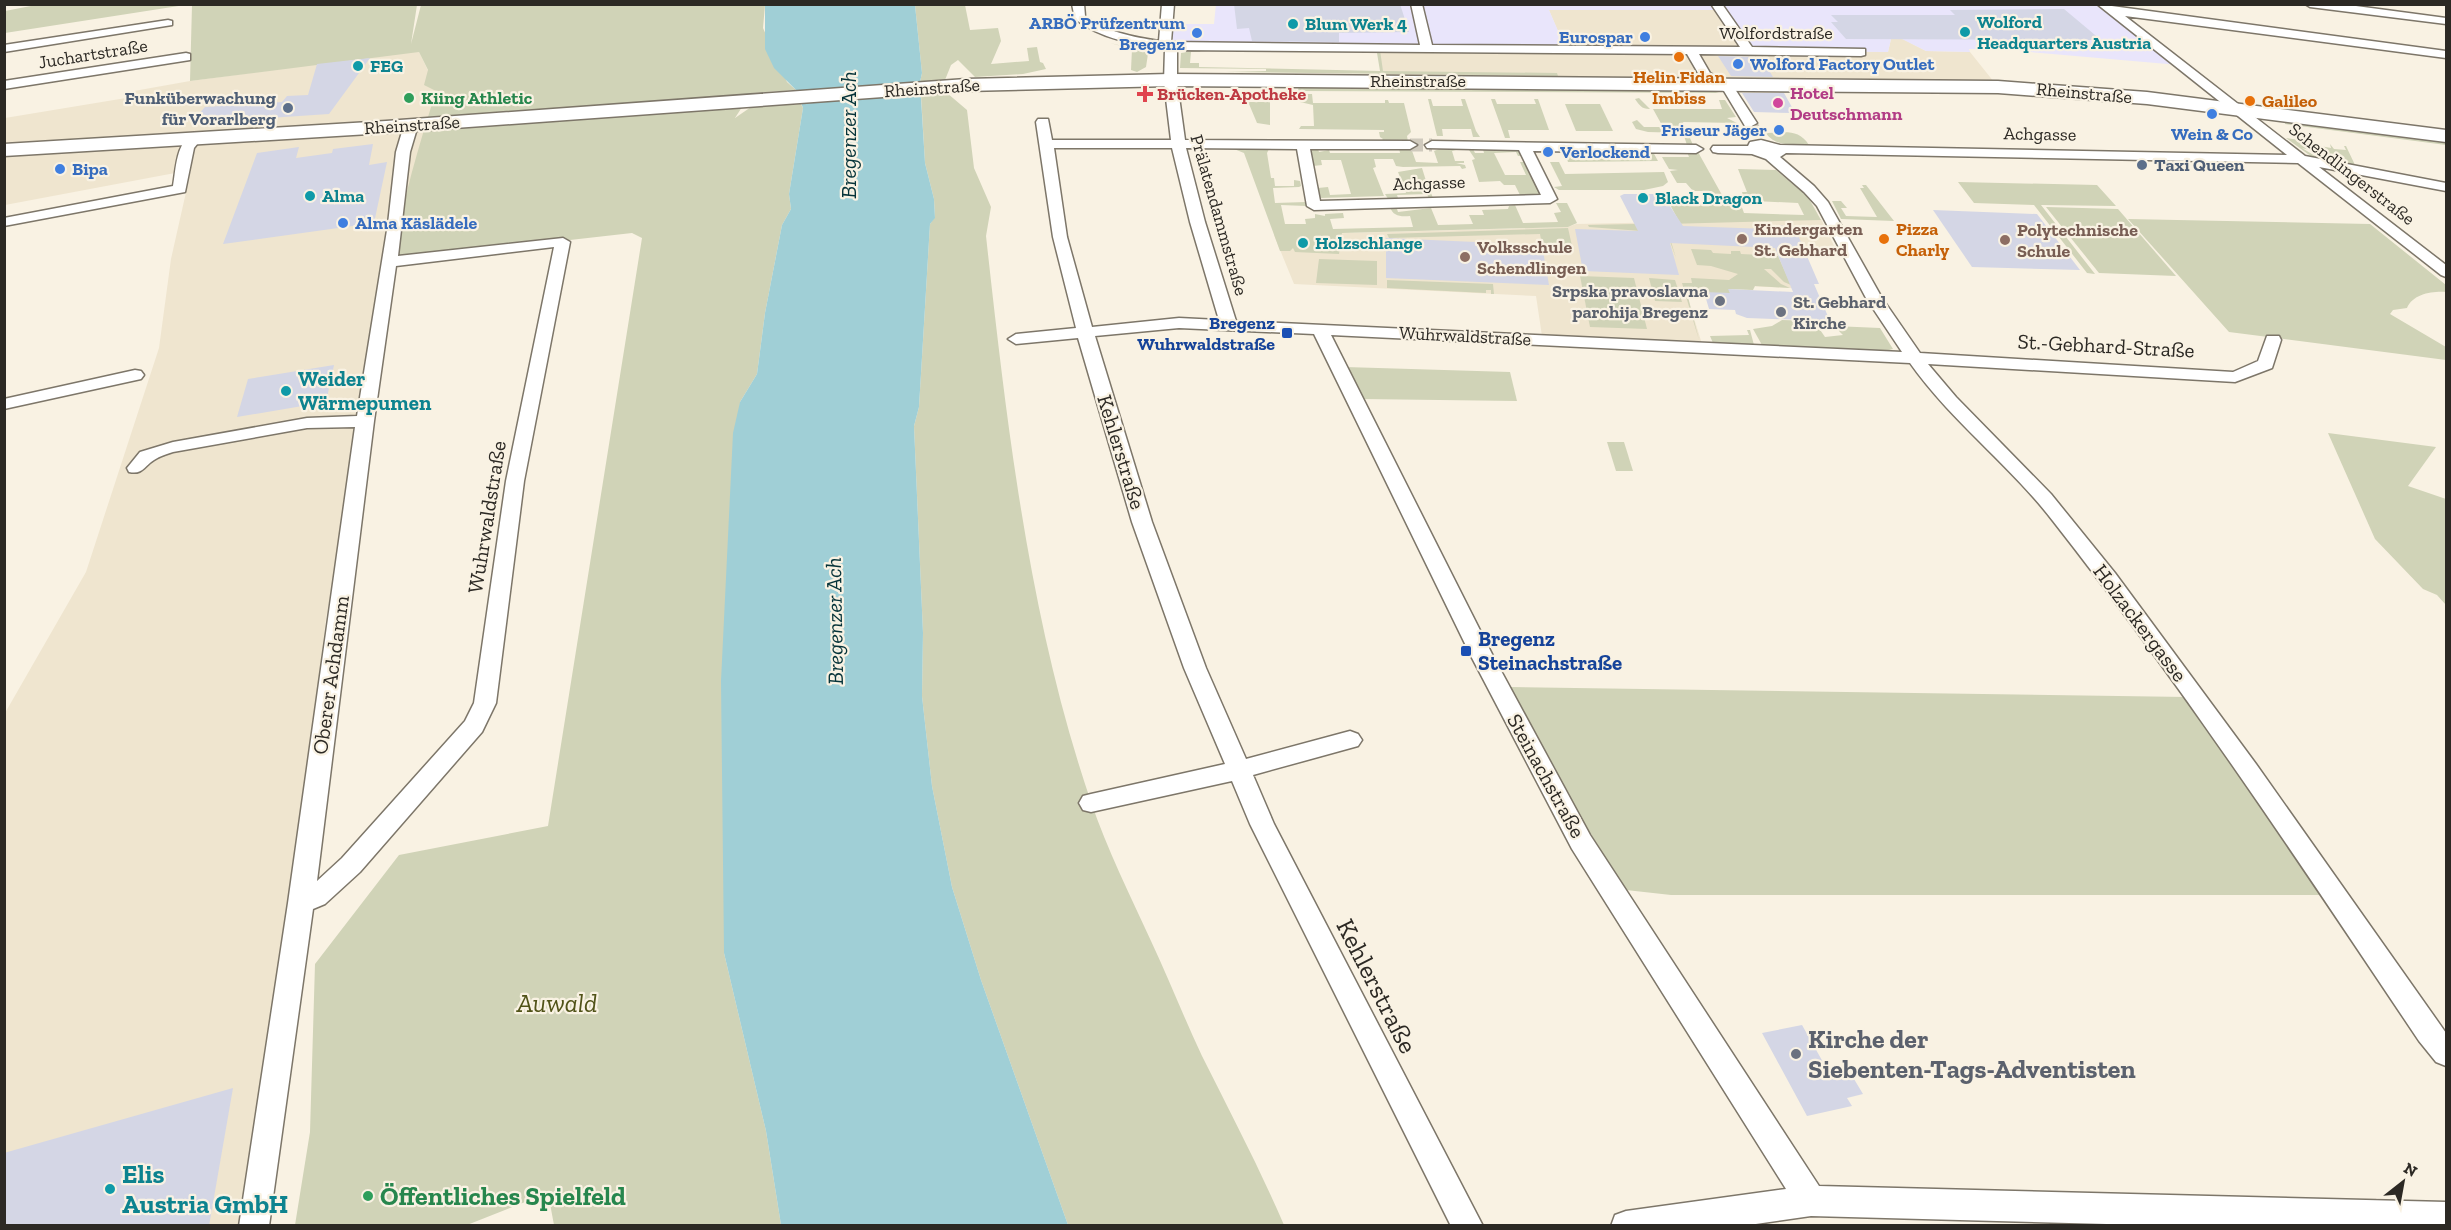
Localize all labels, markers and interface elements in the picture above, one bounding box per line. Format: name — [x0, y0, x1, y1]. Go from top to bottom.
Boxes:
place label: Wolford Headquarters Austria — [1977, 11, 2151, 54]
place label: ARBÖ Prüfzentrum Bregenz — [1029, 12, 1185, 55]
place label: Blum Werk 4 — [1305, 13, 1407, 35]
marker: Blum Werk 4 — [1286, 17, 1300, 31]
street label: Wolfordstraße — [1719, 22, 1833, 44]
marker: Wolford Headquarters Austria — [1958, 25, 1972, 39]
marker: ARBÖ Prüfzentrum Bregenz — [1190, 26, 1204, 40]
place label: Eurospar — [1559, 26, 1633, 48]
marker: Eurospar — [1638, 30, 1652, 44]
street label: Juchartstraße — [37, 35, 149, 73]
marker: Helin Fidan Imbiss — [1672, 50, 1686, 64]
place label: Wolford Factory Outlet — [1750, 53, 1935, 75]
place label: FEG — [370, 55, 403, 77]
marker: Wolford Factory Outlet — [1731, 57, 1745, 71]
marker: FEG — [351, 59, 365, 73]
place label: Helin Fidan Imbiss — [1633, 66, 1725, 109]
street label: Rheinstraße — [1370, 70, 1466, 92]
water label: Bregenzer Ach — [835, 71, 862, 199]
street label: Rheinstraße — [883, 74, 981, 102]
street label: Rheinstraße — [2035, 78, 2133, 108]
place label: Hotel Deutschmann — [1790, 82, 1903, 125]
place label: Brücken-Apotheke — [1157, 83, 1307, 105]
place label: Funküberwachung für Vorarlberg — [124, 87, 276, 130]
place label: Kiing Athletic — [421, 87, 533, 109]
marker: Brücken-Apotheke — [1138, 87, 1152, 101]
place label: Galileo — [2262, 90, 2318, 112]
marker: Kiing Athletic — [402, 91, 416, 105]
marker: Galileo — [2243, 94, 2257, 108]
marker: Hotel Deutschmann — [1771, 96, 1785, 110]
marker: Funküberwachung für Vorarlberg — [281, 101, 295, 115]
marker: Wein & Co — [2205, 107, 2219, 121]
street label: Rheinstraße — [363, 111, 461, 139]
street label: Schendlingerstraße — [2285, 118, 2419, 230]
place label: Friseur Jäger — [1661, 119, 1767, 141]
street label: Achgasse — [2004, 122, 2076, 146]
marker: Friseur Jäger — [1772, 123, 1786, 137]
place label: Wein & Co — [2171, 123, 2254, 145]
street label: Prälatendammstraße — [1186, 132, 1252, 298]
place label: Verlockend — [1560, 141, 1651, 163]
marker: Verlockend — [1541, 145, 1555, 159]
place label: Taxi Queen — [2154, 154, 2245, 176]
place label: Bipa — [72, 158, 108, 180]
marker: Taxi Queen — [2135, 158, 2149, 172]
marker: Bipa — [53, 162, 67, 176]
street label: Achgasse — [1392, 171, 1466, 195]
place label: Alma — [322, 185, 364, 207]
place label: Black Dragon — [1655, 187, 1762, 209]
marker: Alma — [303, 189, 317, 203]
marker: Black Dragon — [1636, 191, 1650, 205]
place label: Alma Käslädele — [355, 212, 478, 234]
marker: Alma Käslädele — [336, 216, 350, 230]
place label: Kindergarten St. Gebhard — [1754, 218, 1863, 261]
place label: Pizza Charly — [1896, 218, 1950, 261]
place label: Polytechnische Schule — [2017, 219, 2138, 262]
place label: Holzschlange — [1315, 232, 1423, 254]
marker: Kindergarten St. Gebhard — [1735, 232, 1749, 246]
marker: Pizza Charly — [1877, 232, 1891, 246]
marker: Polytechnische Schule — [1998, 233, 2012, 247]
marker: Holzschlange — [1296, 236, 1310, 250]
place label: Volksschule Schendlingen — [1477, 236, 1587, 279]
marker: Volksschule Schendlingen — [1458, 250, 1472, 264]
place label: Srpska pravoslavna parohija Bregenz — [1552, 280, 1708, 323]
place label: St. Gebhard Kirche — [1793, 291, 1887, 334]
marker: Srpska pravoslavna parohija Bregenz — [1713, 294, 1727, 308]
marker: St. Gebhard Kirche — [1774, 305, 1788, 319]
place label: Bregenz Wuhrwaldstraße — [1137, 312, 1275, 355]
street label: Wuhrwaldstraße — [1398, 322, 1532, 350]
marker: Bregenz Wuhrwaldstraße — [1280, 326, 1294, 340]
street label: St.-Gebhard-Straße — [2017, 328, 2195, 363]
place label: Weider Wärmepumen — [298, 366, 432, 415]
marker: Weider Wärmepumen — [279, 384, 293, 398]
street label: Kehlerstraße — [1092, 392, 1151, 512]
street label: Wuhrwaldstraße — [462, 439, 511, 595]
water label: Bregenzer Ach — [820, 557, 849, 685]
street label: Holzackergasse — [2088, 559, 2193, 686]
street label: Oberer Achdamm — [307, 594, 354, 756]
place label: Bregenz Steinachstraße — [1478, 626, 1622, 675]
marker: Bregenz Steinachstraße — [1459, 644, 1473, 658]
street label: Steinachstraße — [1502, 709, 1591, 842]
street label: Kehlerstraße — [1329, 913, 1425, 1059]
park label: Auwald — [516, 987, 597, 1019]
place label: Kirche der Siebenten-Tags-Adventisten — [1808, 1023, 2136, 1085]
marker: Kirche der Siebenten-Tags-Adventisten — [1789, 1047, 1803, 1061]
north arrow — [2373, 1152, 2433, 1212]
place label: Elis Austria GmbH — [122, 1158, 288, 1220]
text: N — [2400, 1158, 2421, 1181]
place label: Öffentliches Spielfeld — [380, 1180, 626, 1212]
marker: Elis Austria GmbH — [103, 1182, 117, 1196]
marker: Öffentliches Spielfeld — [361, 1189, 375, 1203]

